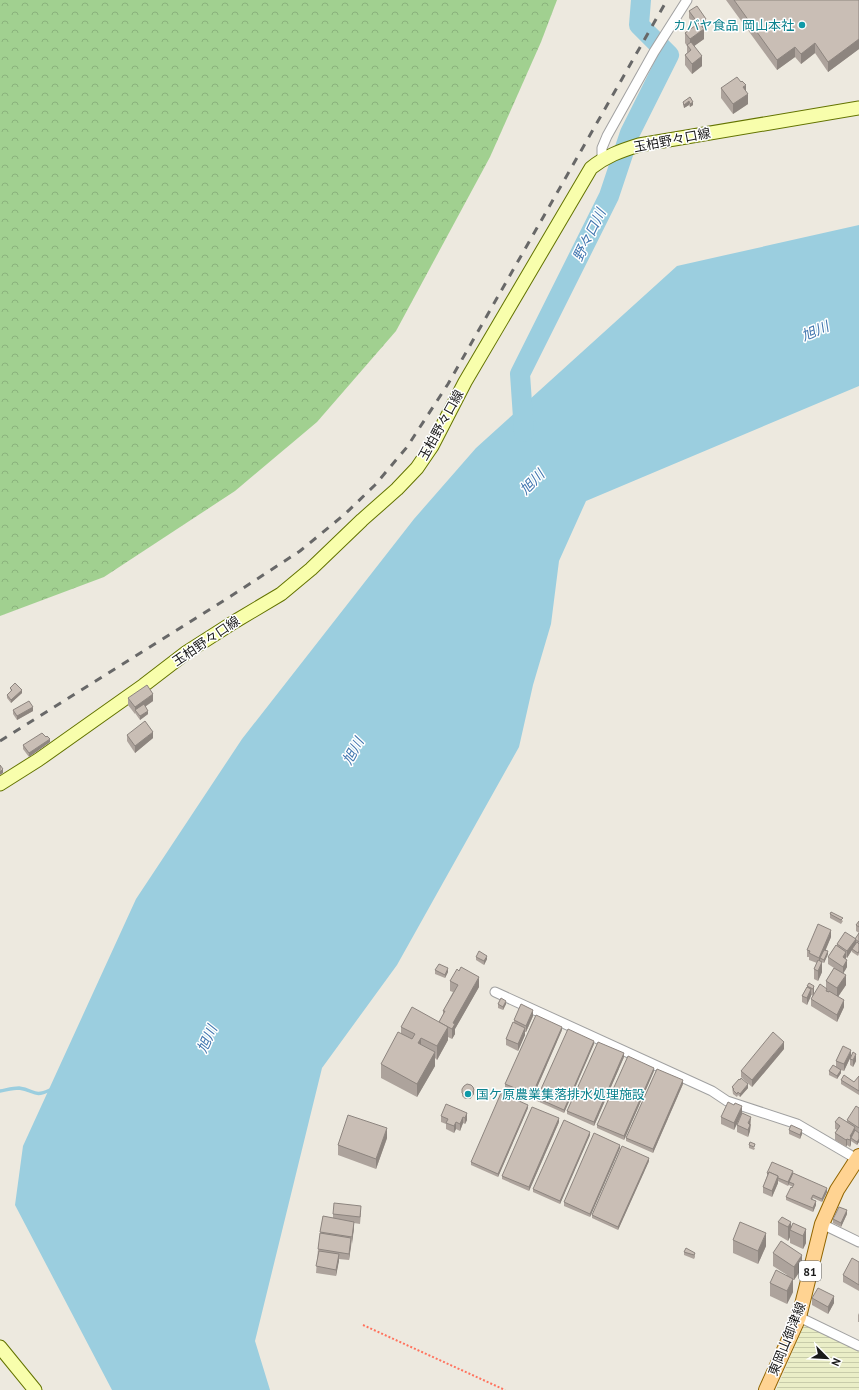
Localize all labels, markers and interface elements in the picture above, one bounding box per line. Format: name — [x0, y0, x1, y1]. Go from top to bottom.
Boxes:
place label: カバヤ食品 岡山本社 — [674, 17, 794, 34]
marker: カバヤ食品 岡山本社 — [797, 20, 807, 30]
street label: 玉柏野々口線 — [632, 124, 712, 156]
water label: 野々口川 — [569, 204, 610, 264]
water label: 旭川 — [799, 316, 833, 345]
street label: 玉柏野々口線 — [415, 387, 467, 463]
water label: 旭川 — [516, 464, 550, 498]
street label: 玉柏野々口線 — [169, 612, 243, 670]
water label: 旭川 — [338, 733, 369, 768]
water label: 旭川 — [193, 1021, 222, 1055]
place label: 国ケ原農業集落排水処理施設 — [476, 1086, 645, 1103]
marker: 国ケ原農業集落排水処理施設 — [463, 1089, 473, 1099]
road number: 81 — [799, 1261, 821, 1281]
street label: 東岡山御津線 — [765, 1300, 809, 1378]
north arrow — [807, 1338, 847, 1378]
text: N — [828, 1356, 844, 1368]

